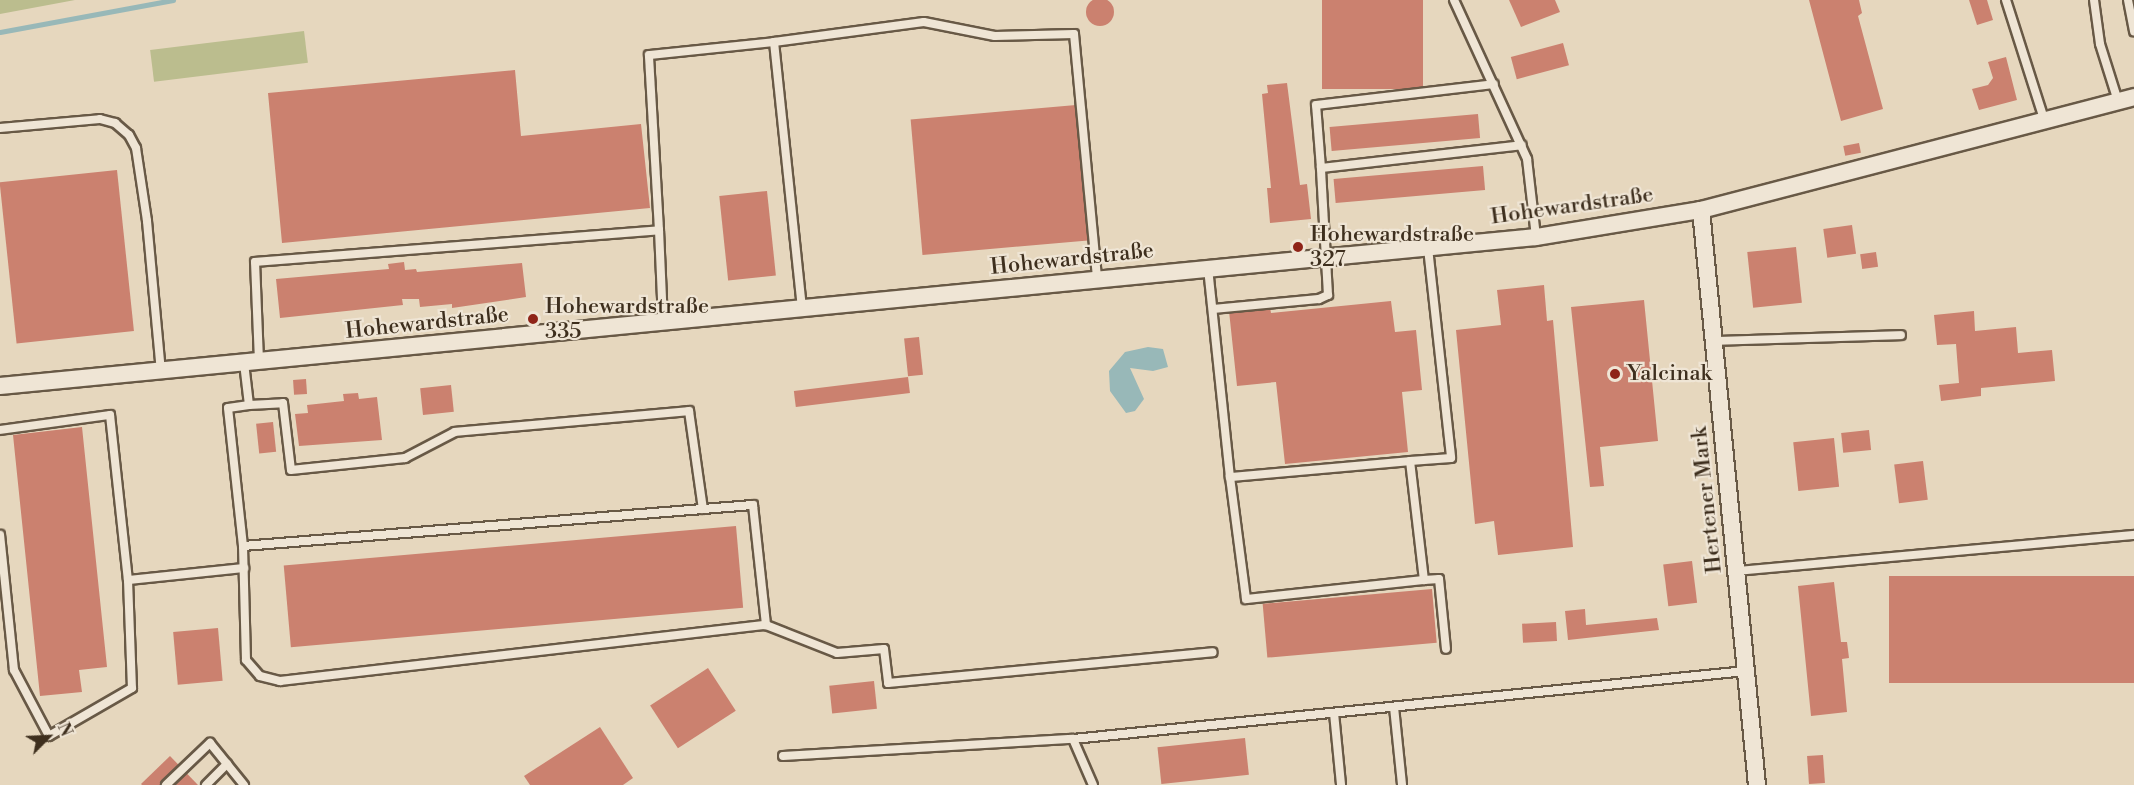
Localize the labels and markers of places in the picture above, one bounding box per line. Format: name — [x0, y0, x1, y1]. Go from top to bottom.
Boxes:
place label: Hohewardstraße 327 — [1310, 221, 1474, 272]
marker: Hohewardstraße 327 — [1291, 240, 1305, 254]
place label: Hohewardstraße 335 — [545, 293, 709, 344]
marker: Hohewardstraße 335 — [526, 312, 540, 326]
place label: Yalcinak — [1627, 361, 1712, 387]
marker: Yalcinak — [1608, 367, 1622, 381]

